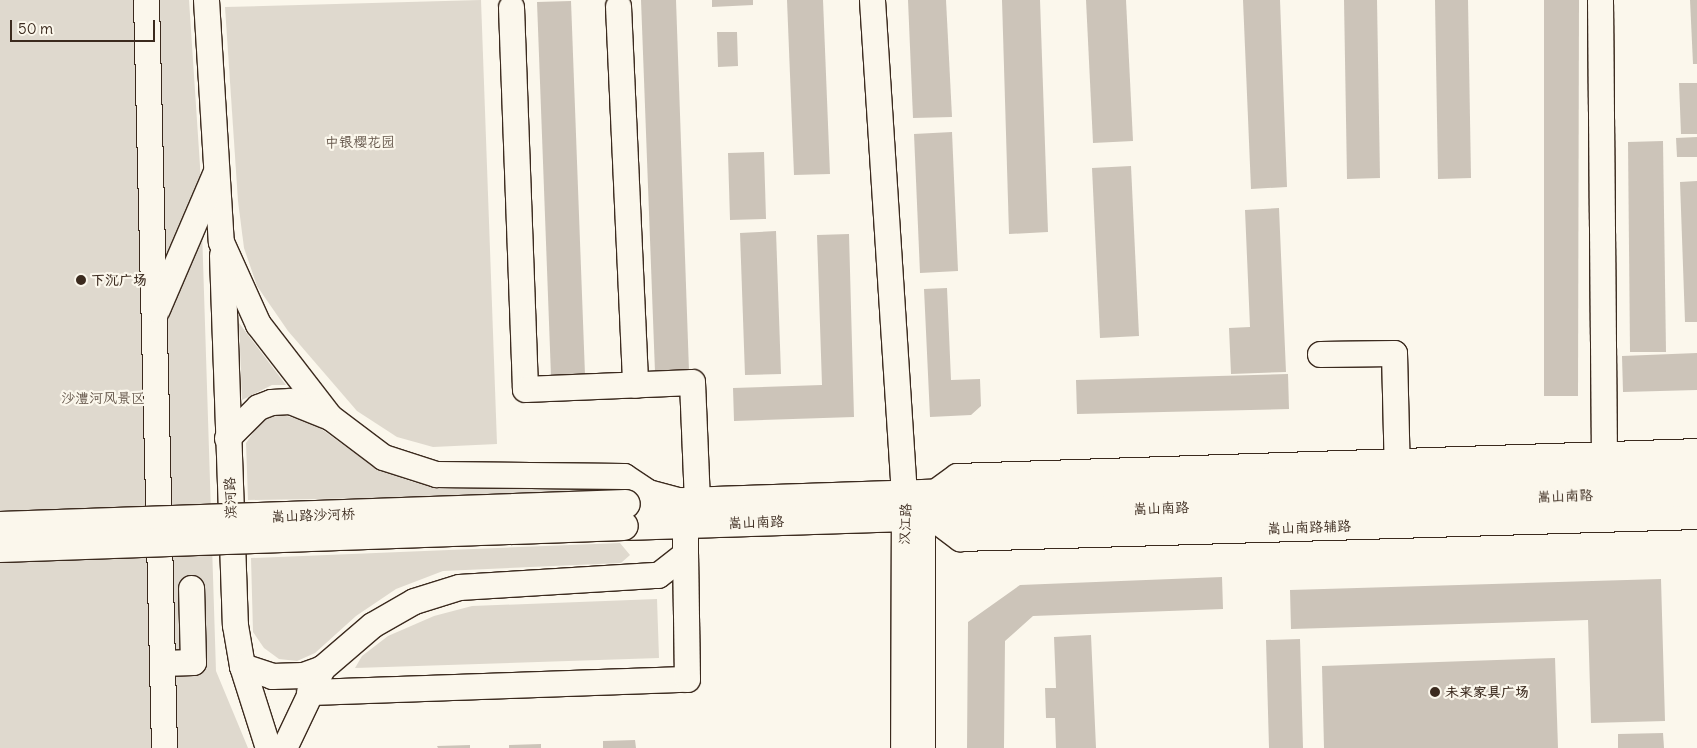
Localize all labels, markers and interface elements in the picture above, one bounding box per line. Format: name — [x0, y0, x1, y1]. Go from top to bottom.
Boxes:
scale bar — [12, 10, 158, 42]
text: 50 m — [18, 19, 53, 38]
park label: 中银樱花园 — [325, 134, 395, 150]
place label: 下沉广场 — [91, 272, 147, 288]
marker: 下沉广场 — [75, 274, 87, 286]
park label: 沙澧河风景区 — [61, 390, 145, 406]
street label: 滨河路 — [221, 477, 239, 519]
street label: 嵩山南路 — [1537, 487, 1593, 505]
street label: 嵩山南路 — [1133, 499, 1189, 517]
street label: 汉江路 — [896, 503, 914, 545]
street label: 嵩山路沙河桥 — [271, 505, 355, 525]
street label: 嵩山南路 — [728, 513, 784, 531]
street label: 嵩山南路辅路 — [1267, 517, 1351, 537]
place label: 未来家具广场 — [1445, 684, 1529, 700]
marker: 未来家具广场 — [1429, 686, 1441, 698]

